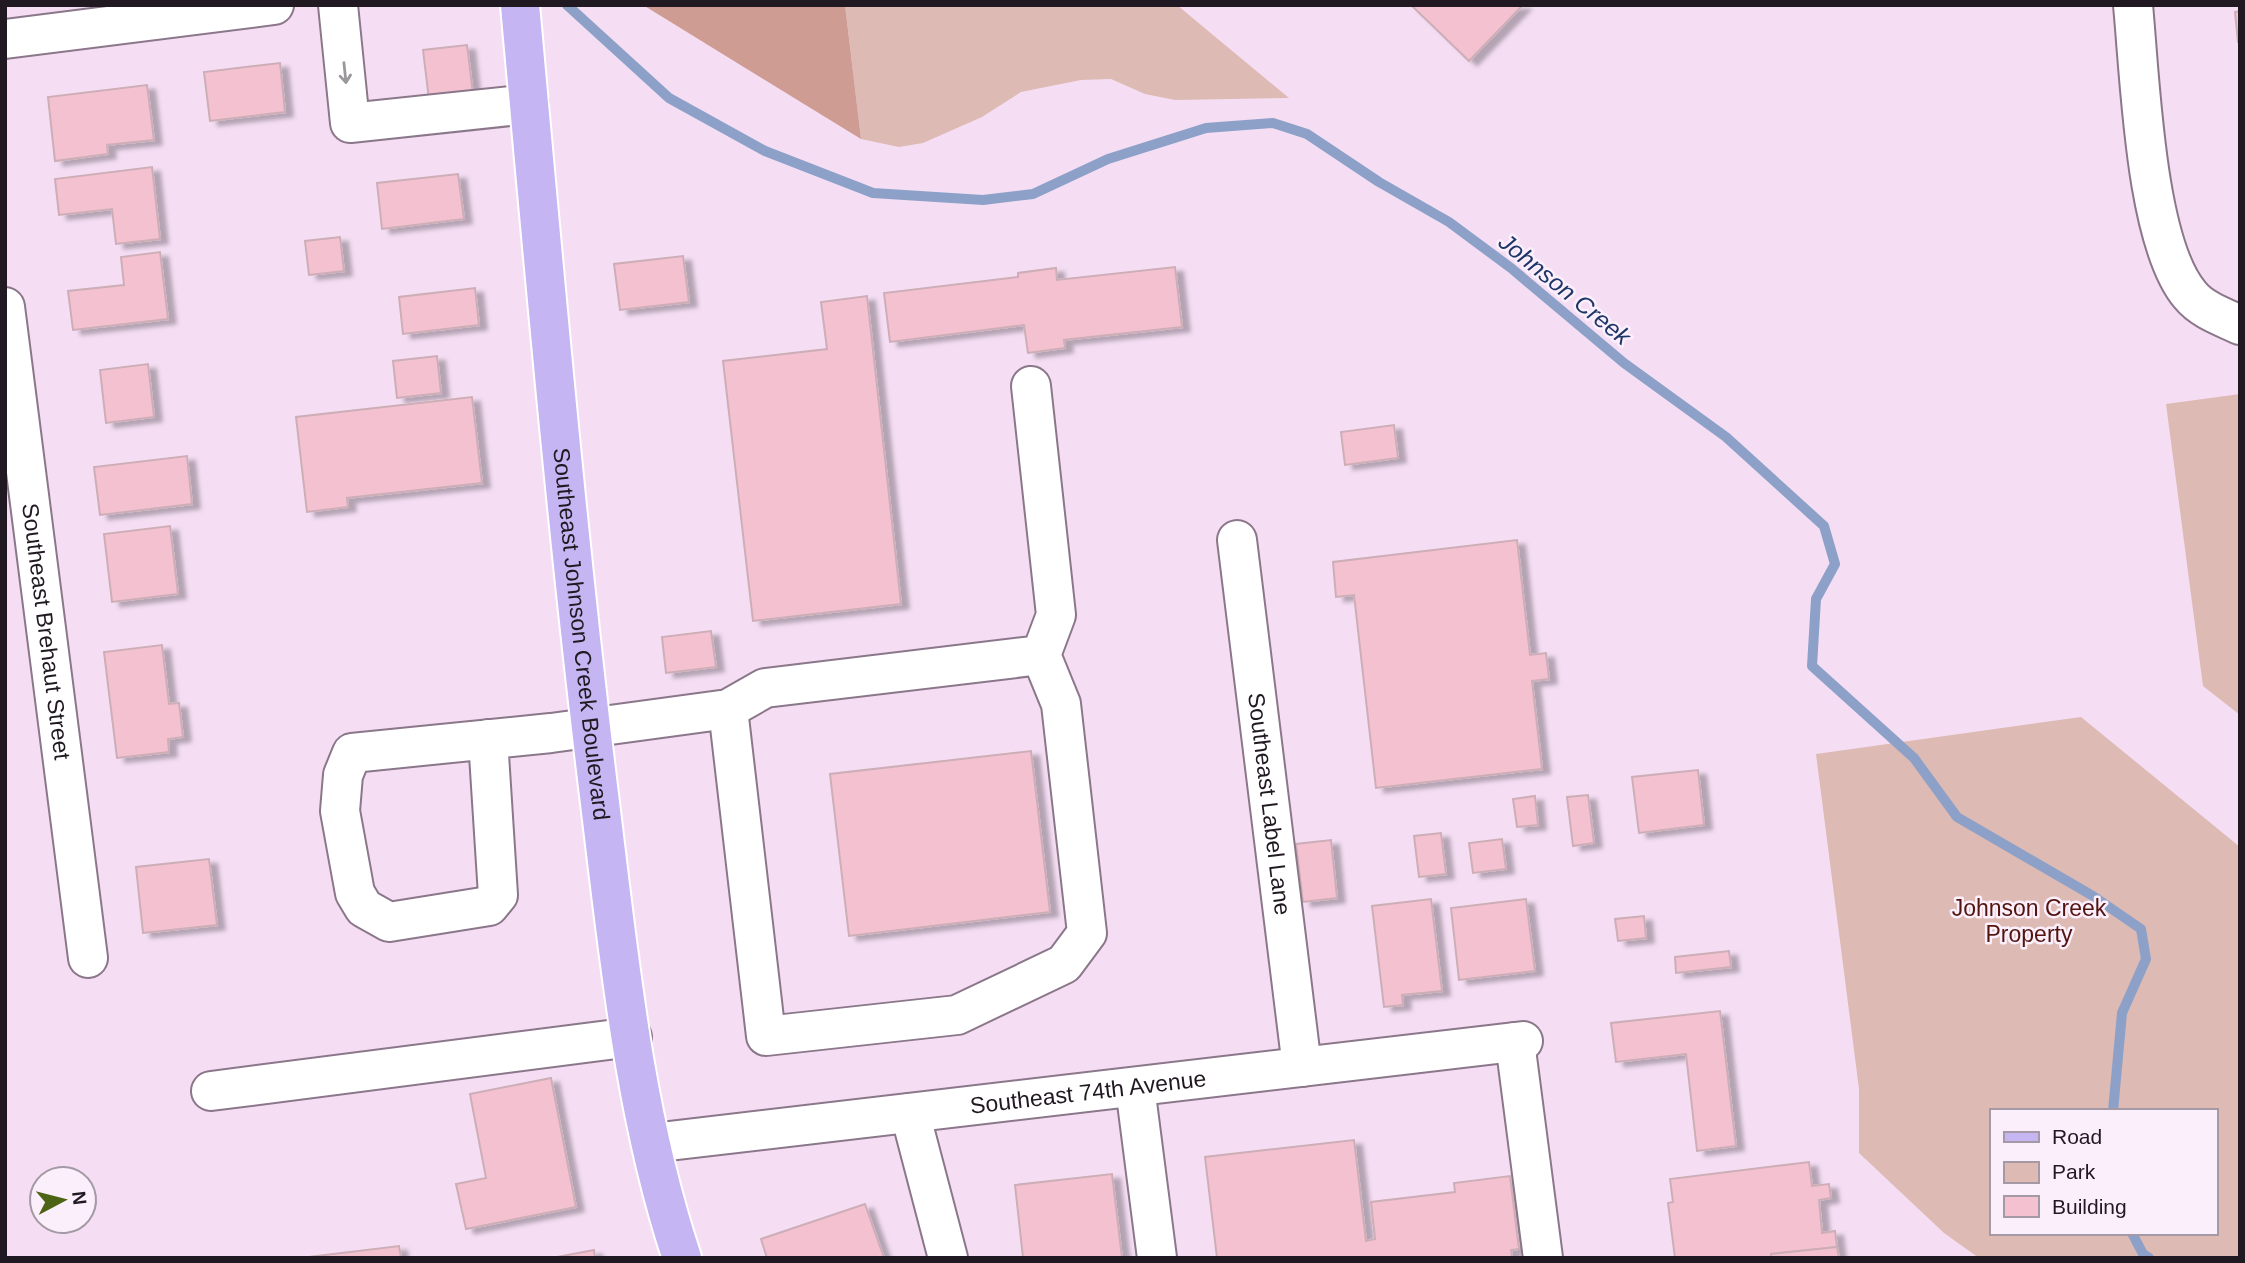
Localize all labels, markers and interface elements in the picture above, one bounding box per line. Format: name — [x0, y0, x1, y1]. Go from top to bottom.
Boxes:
one-way arrow — [339, 61, 352, 84]
water label: Johnson Creek — [1493, 227, 1638, 352]
street label: Southeast Johnson Creek Boulevard — [548, 446, 615, 822]
street label: Southeast Brehaut Street — [17, 502, 76, 762]
street label: Southeast Label Lane — [1243, 691, 1296, 917]
park label: Johnson Creek Property — [1952, 895, 2107, 947]
street label: Southeast 74th Avenue — [969, 1065, 1207, 1119]
legend — [1990, 1109, 2217, 1235]
text: Road — [2052, 1125, 2102, 1148]
text: Park — [2052, 1160, 2096, 1183]
north arrow — [28, 1165, 98, 1235]
text: N — [68, 1190, 91, 1206]
text: Building — [2052, 1195, 2127, 1218]

